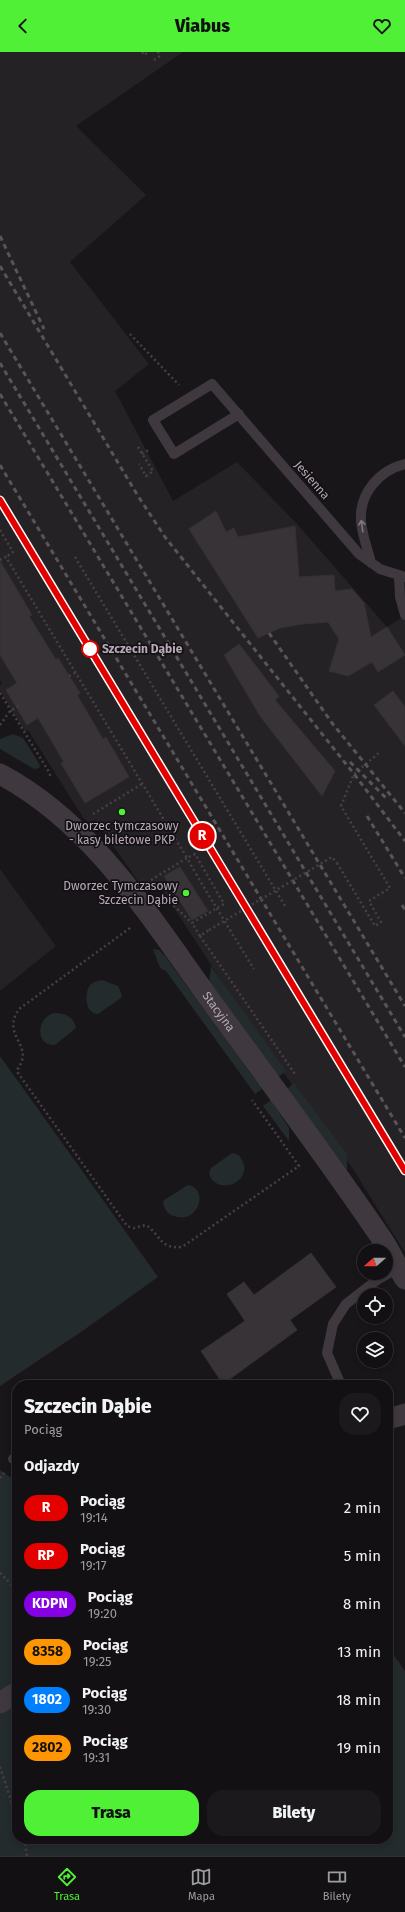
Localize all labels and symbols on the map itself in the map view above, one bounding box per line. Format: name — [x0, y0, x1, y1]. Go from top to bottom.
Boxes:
street label: Jesienna — [292, 458, 332, 502]
one-way arrow — [358, 519, 366, 532]
marker: Szczecin Dąbie — [81, 640, 99, 658]
place label: Szczecin Dąbie — [102, 642, 183, 657]
marker: Dworzec tymczasowy - kasy biletowe PKP — [117, 807, 127, 817]
place label: Dworzec tymczasowy - kasy biletowe PKP — [65, 819, 179, 847]
line badge: R — [189, 823, 215, 849]
place label: Dworzec Tymczasowy Szczecin Dąbie — [63, 879, 178, 907]
marker: Dworzec Tymczasowy Szczecin Dąbie — [181, 888, 191, 898]
street label: Stacyjna — [200, 989, 238, 1034]
north arrow — [357, 1244, 393, 1280]

